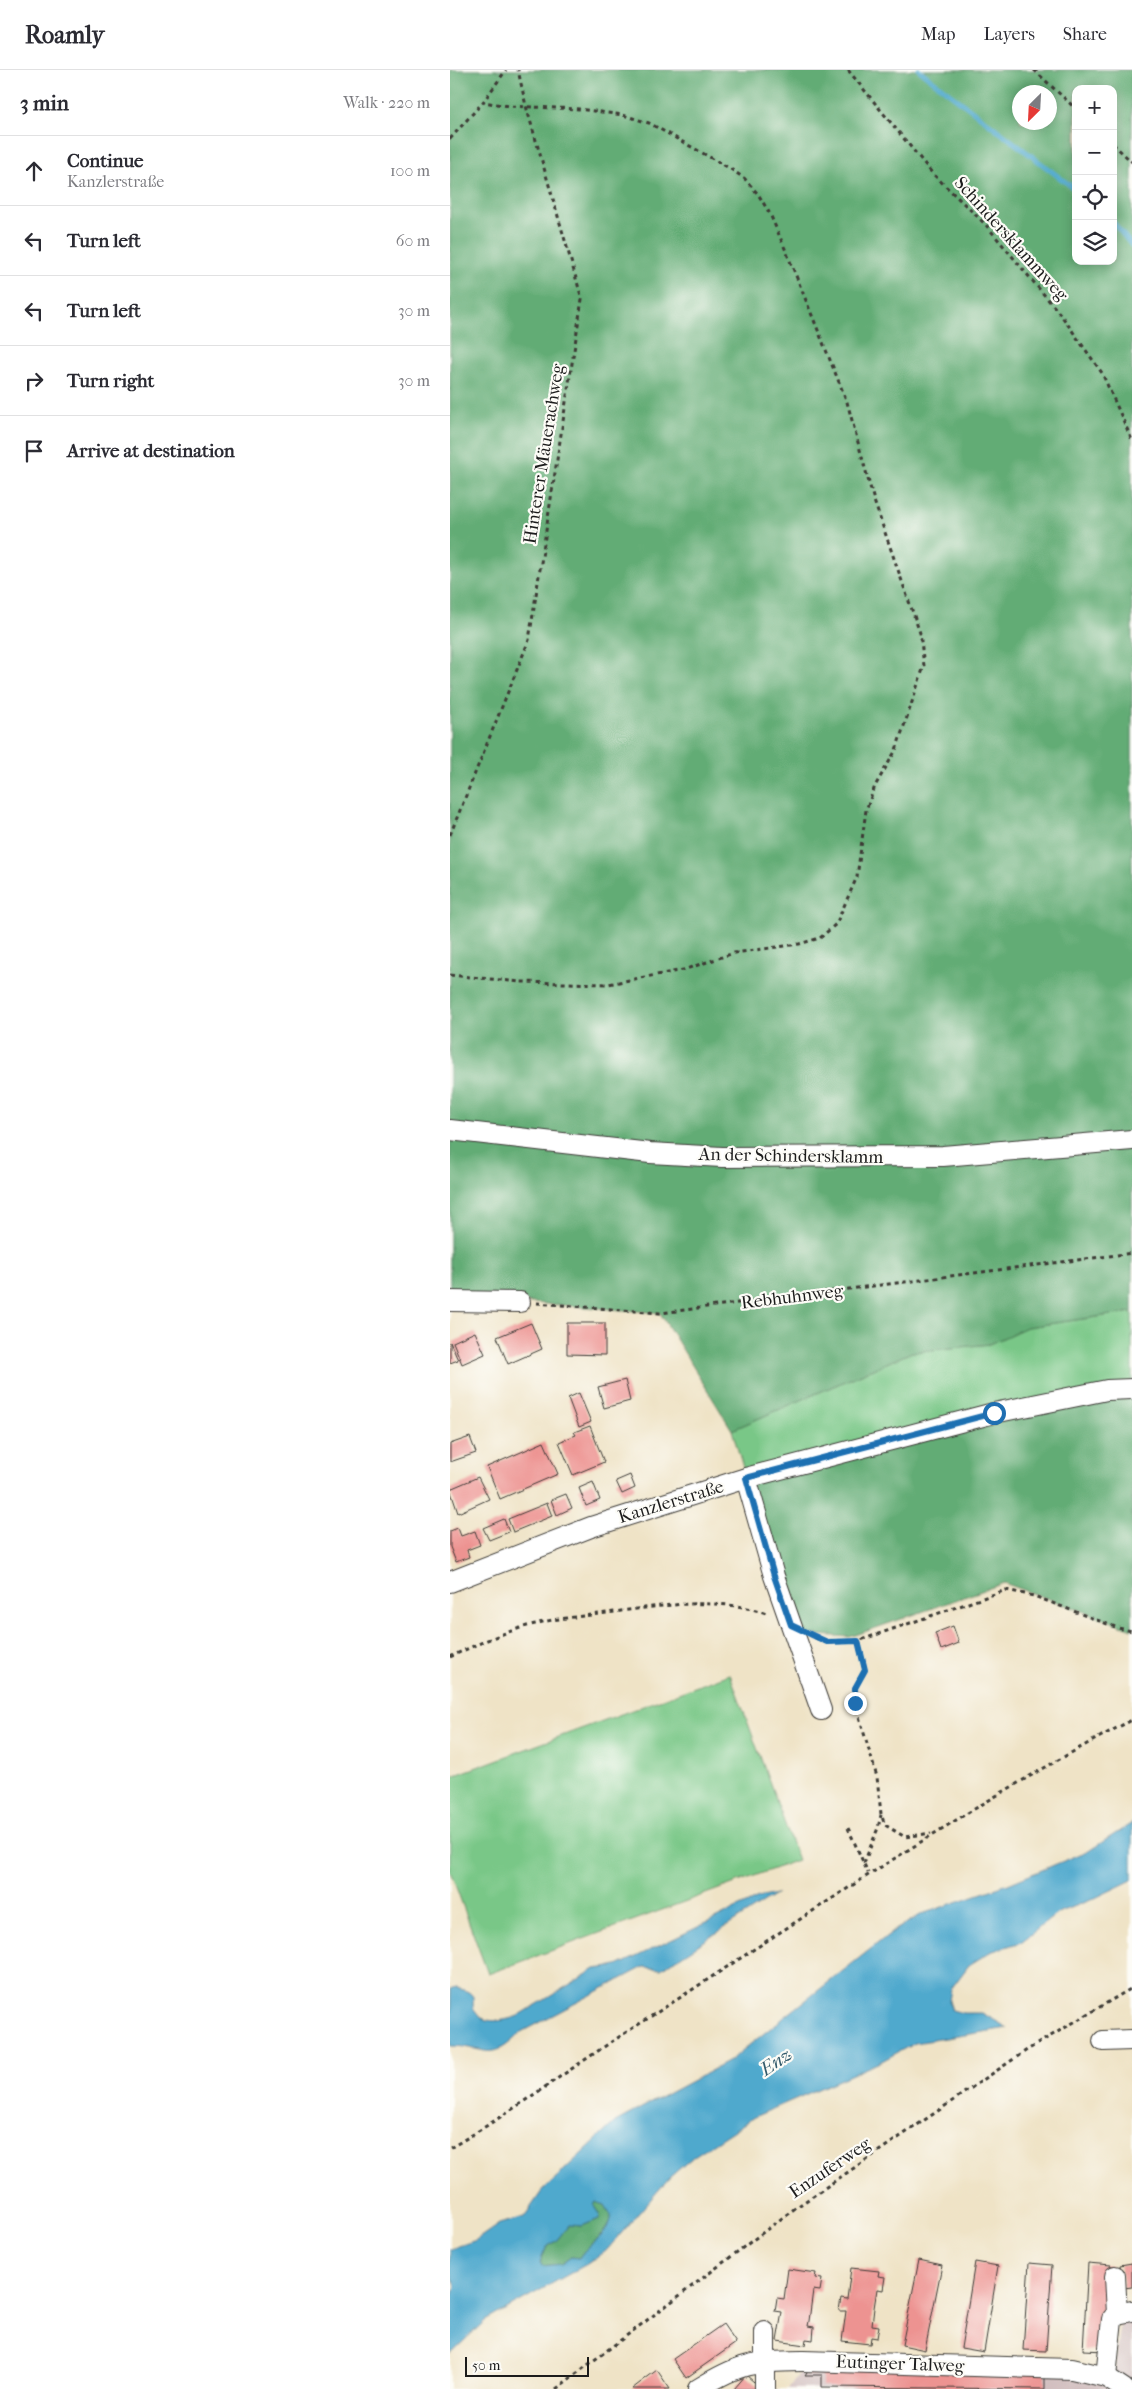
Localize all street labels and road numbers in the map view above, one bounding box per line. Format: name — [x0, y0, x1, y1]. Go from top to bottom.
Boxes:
street label: Schindersklammweg — [950, 173, 1072, 306]
street label: Hinterer Mäuerachweg — [519, 362, 569, 546]
street label: An der Schindersklamm — [697, 1144, 884, 1168]
street label: Rebhuhnweg — [740, 1280, 845, 1314]
street label: Kanzlerstraße — [616, 1476, 726, 1528]
street label: Enzuferweg — [785, 2133, 875, 2203]
street label: Eutinger Talweg — [835, 2351, 965, 2377]

